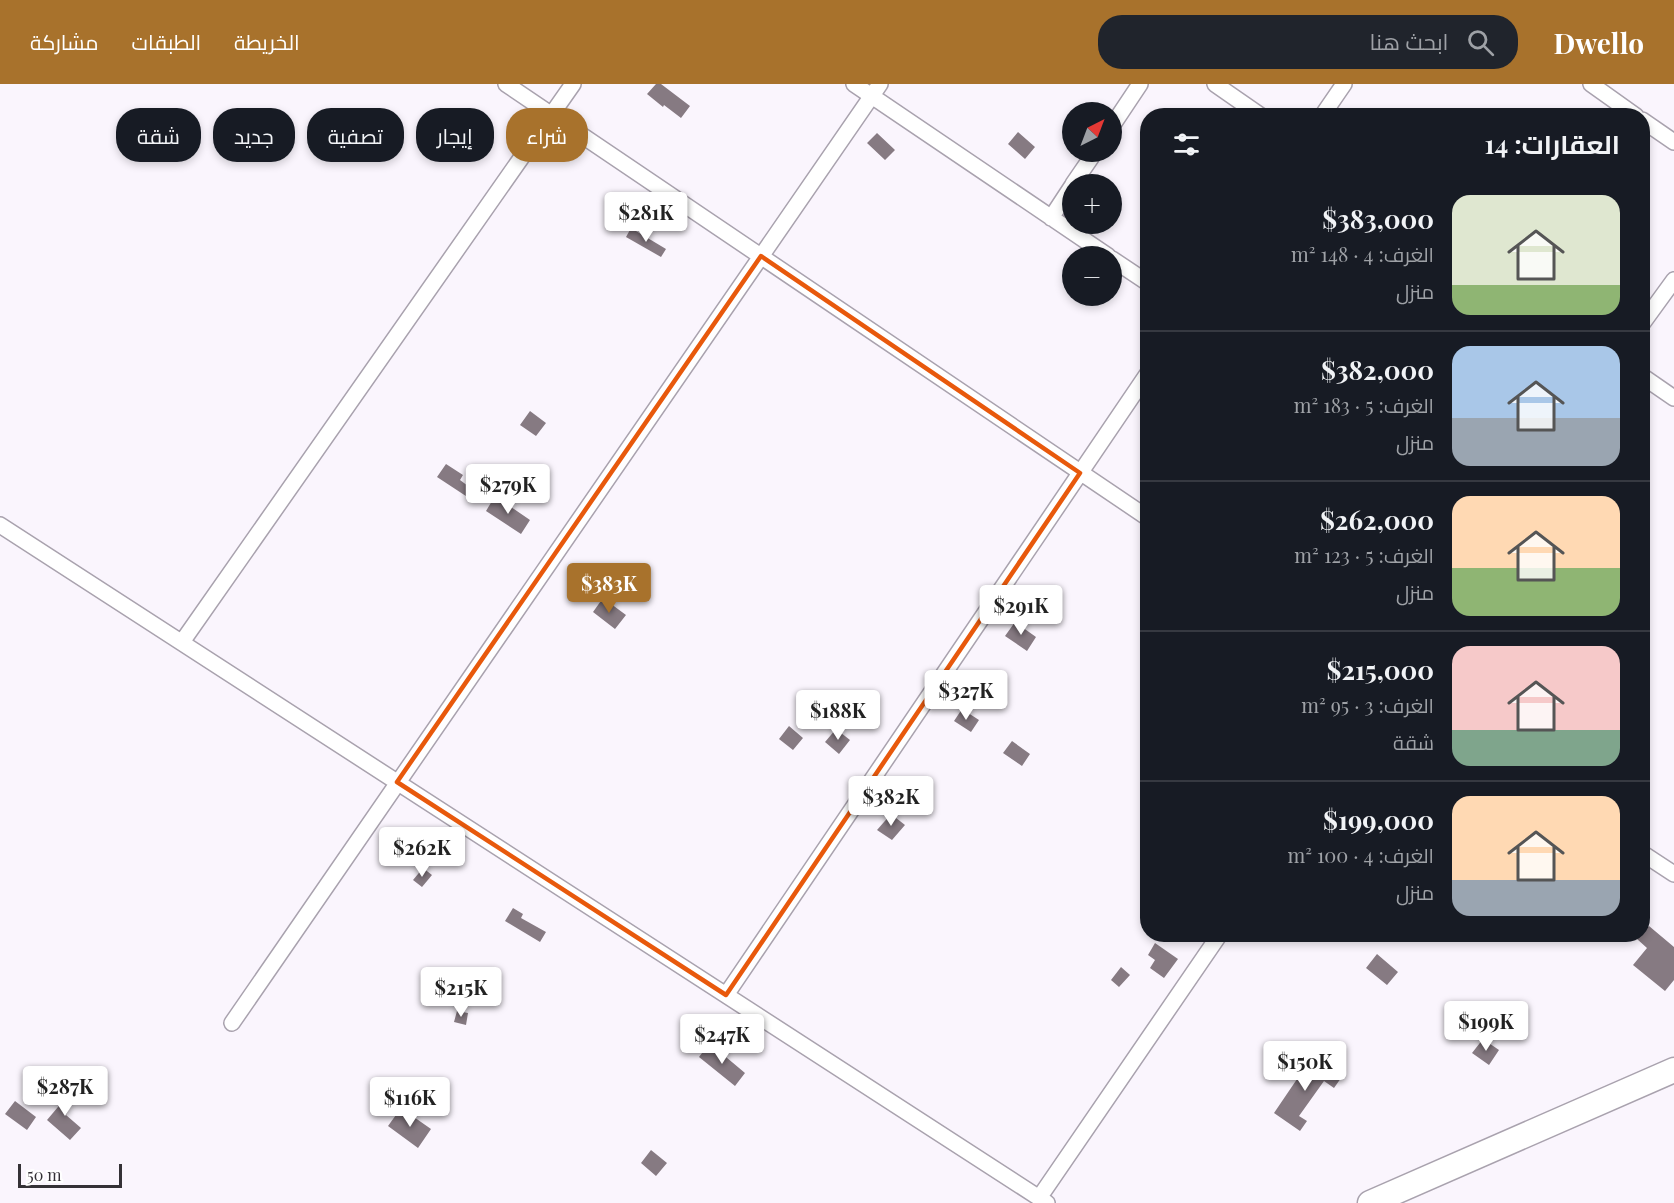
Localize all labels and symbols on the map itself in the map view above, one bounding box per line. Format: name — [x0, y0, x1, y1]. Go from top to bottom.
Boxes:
north arrow — [1062, 102, 1122, 162]
pin: $281K — [604, 192, 688, 243]
pin: $279K — [466, 464, 550, 515]
pin: $383K — [567, 563, 651, 614]
pin: $291K — [979, 585, 1063, 636]
pin: $327K — [924, 670, 1008, 721]
pin: $188K — [796, 690, 880, 741]
pin: $382K — [849, 776, 933, 827]
pin: $262K — [380, 827, 464, 878]
pin: $215K — [419, 967, 503, 1018]
pin: $199K — [1444, 1001, 1528, 1052]
pin: $247K — [680, 1014, 764, 1065]
pin: $150K — [1263, 1041, 1347, 1092]
pin: $287K — [23, 1066, 107, 1117]
pin: $116K — [368, 1077, 452, 1128]
scale bar — [18, 1161, 122, 1188]

